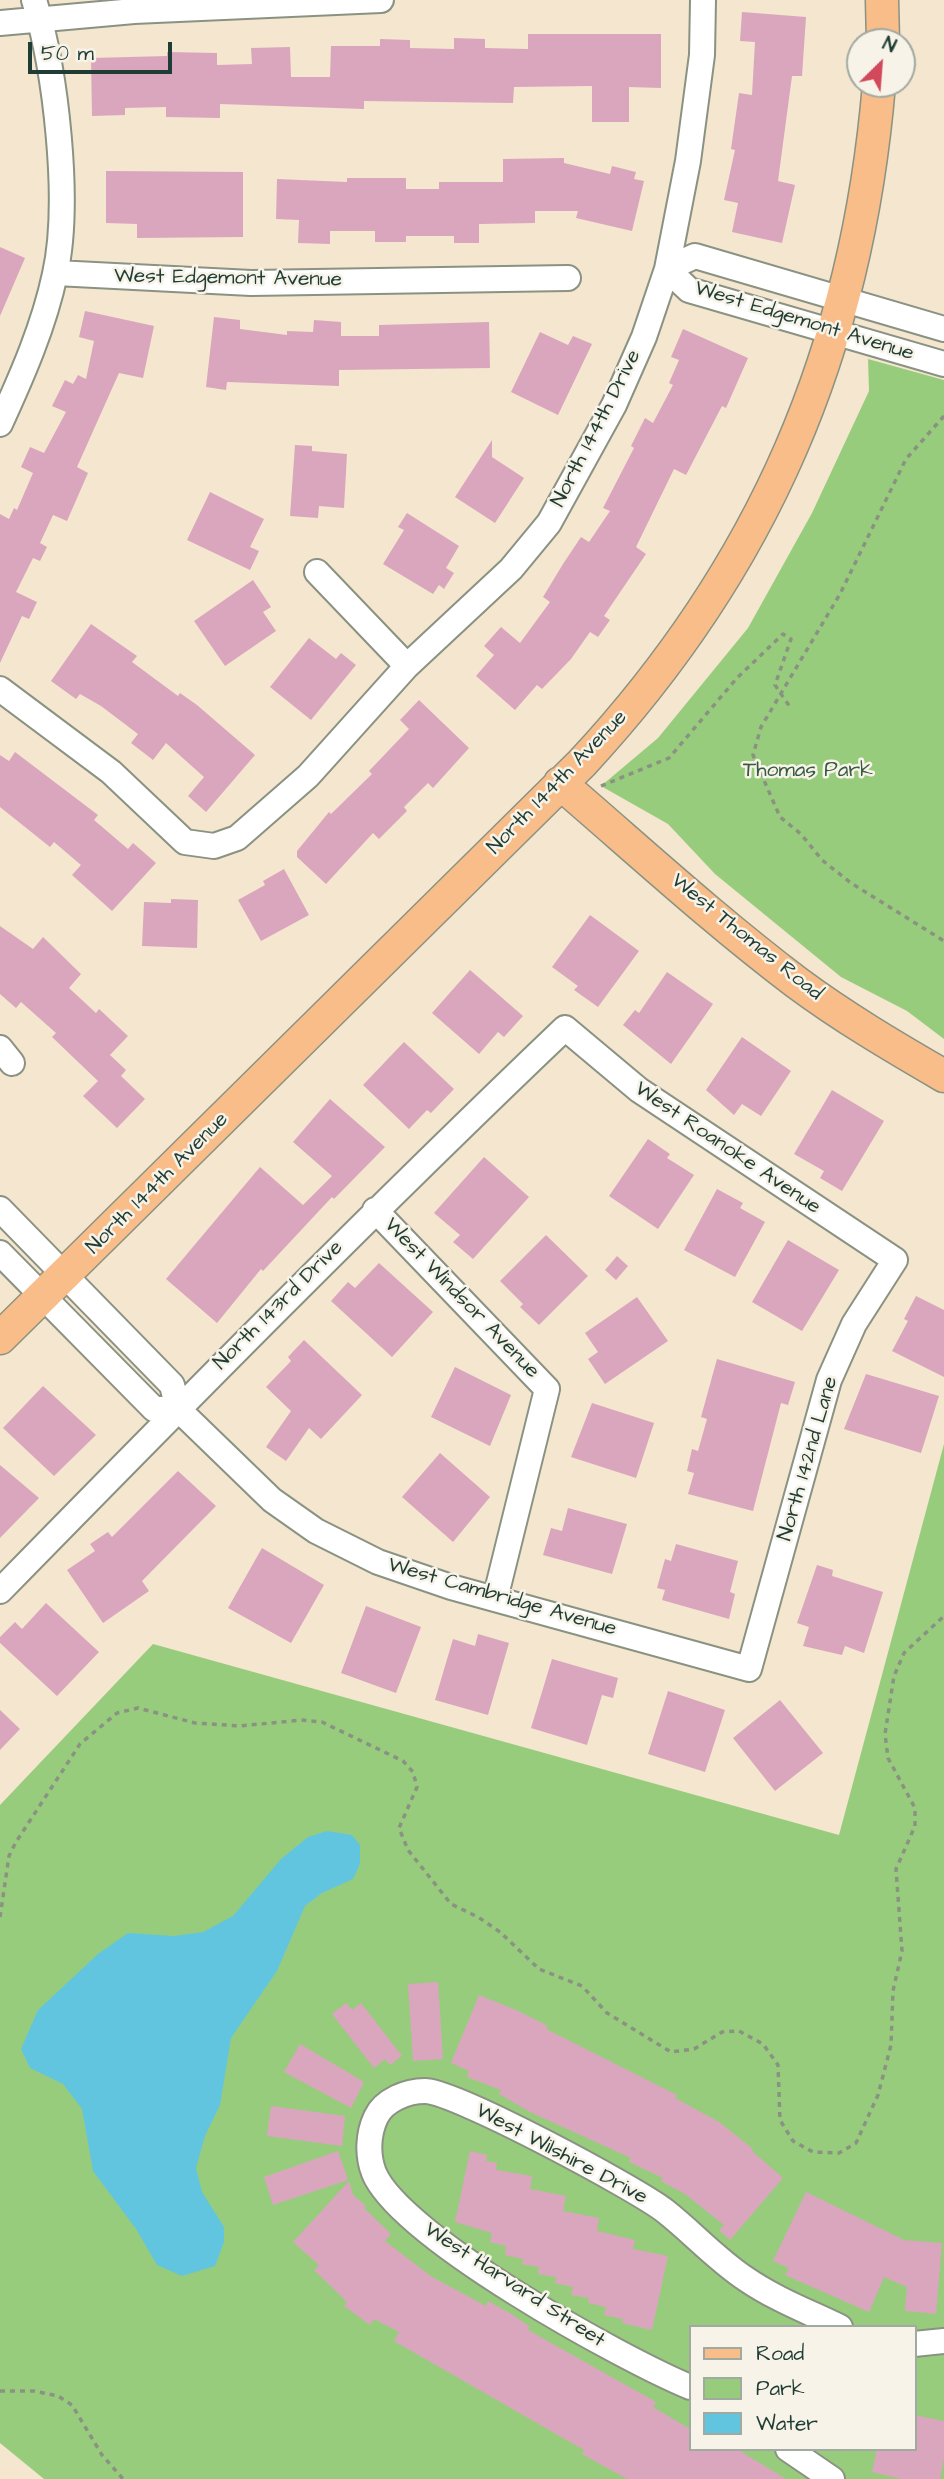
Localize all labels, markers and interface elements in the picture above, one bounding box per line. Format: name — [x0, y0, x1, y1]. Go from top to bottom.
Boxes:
scale bar — [32, 28, 175, 72]
north arrow — [846, 28, 916, 98]
text: N — [878, 31, 900, 60]
text: 50 m — [41, 39, 94, 68]
street label: West Edgemont Avenue — [114, 264, 342, 294]
street label: West Edgemont Avenue — [691, 277, 917, 367]
street label: North 144th Drive — [546, 346, 648, 512]
street label: North 144th Avenue — [483, 706, 633, 860]
park label: Thomas Park — [743, 759, 873, 785]
street label: West Thomas Road — [665, 869, 827, 1007]
street label: West Roanoke Avenue — [629, 1077, 825, 1221]
street label: North 144th Avenue — [82, 1108, 234, 1260]
street label: West Windsor Avenue — [378, 1214, 544, 1384]
street label: North 143rd Drive — [209, 1236, 349, 1376]
street label: North 142nd Lane — [774, 1374, 844, 1544]
street label: West Cambridge Avenue — [385, 1553, 619, 1643]
street label: West Wilshire Drive — [471, 2099, 651, 2211]
street label: West Harvard Street — [419, 2218, 609, 2354]
legend — [688, 2325, 916, 2451]
text: Road — [756, 2339, 804, 2368]
text: Park — [756, 2374, 805, 2403]
text: Water — [756, 2409, 818, 2438]

